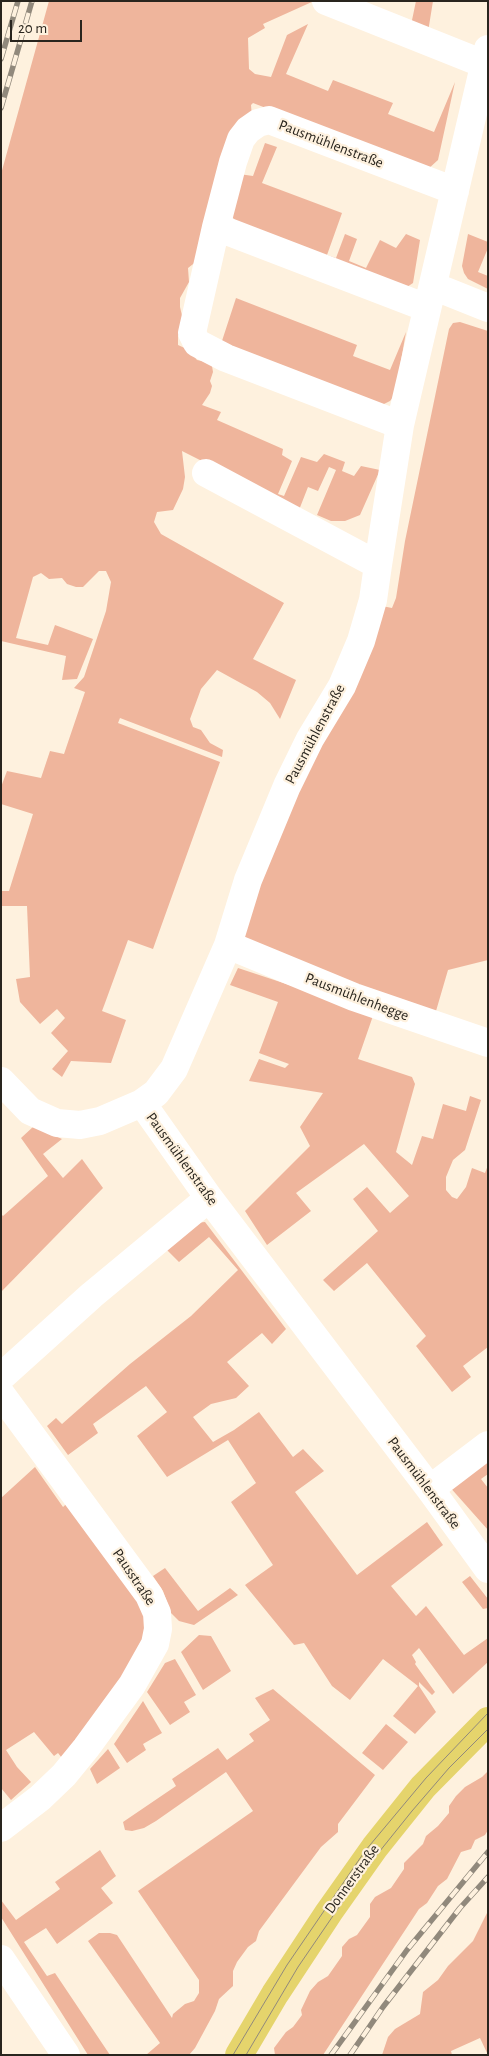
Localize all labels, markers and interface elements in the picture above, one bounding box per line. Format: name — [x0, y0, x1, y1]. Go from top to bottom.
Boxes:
scale bar — [12, 10, 85, 42]
text: 20 m — [18, 21, 47, 36]
street label: Pausmühlenstraße — [276, 116, 386, 172]
street label: Pausmühlenstraße — [281, 681, 349, 787]
street label: Pausmühlenhegge — [303, 969, 411, 1025]
street label: Pausmühlenstraße — [142, 1109, 222, 1209]
street label: Pausmühlenstraße — [384, 1433, 464, 1533]
street label: Pausstraße — [108, 1545, 160, 1609]
street label: Donnerstraße — [321, 1841, 383, 1917]

